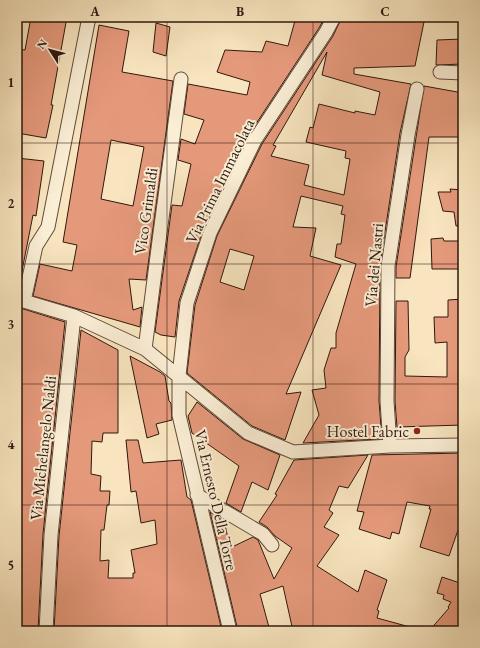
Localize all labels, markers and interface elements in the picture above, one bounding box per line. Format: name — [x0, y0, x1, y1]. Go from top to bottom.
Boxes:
text: A — [89, 3, 100, 20]
text: B — [236, 3, 244, 20]
text: C — [380, 3, 390, 20]
north arrow — [30, 30, 70, 70]
text: N — [34, 36, 50, 52]
text: 1 — [8, 74, 15, 91]
street label: Via Prima Immacolata — [181, 115, 260, 247]
street label: Vico Grimaldi — [130, 166, 162, 256]
text: 2 — [8, 195, 15, 212]
street label: Via dei Nastri — [360, 222, 388, 308]
text: 3 — [8, 316, 15, 333]
street label: Via Michelangelo Naldi — [25, 375, 61, 521]
place label: Hostel Fabric — [327, 421, 409, 442]
marker: Hostel Fabric — [412, 426, 422, 436]
street label: Via Ernesto Della Torre — [190, 428, 242, 572]
text: 4 — [8, 436, 15, 453]
text: 5 — [8, 557, 14, 574]

